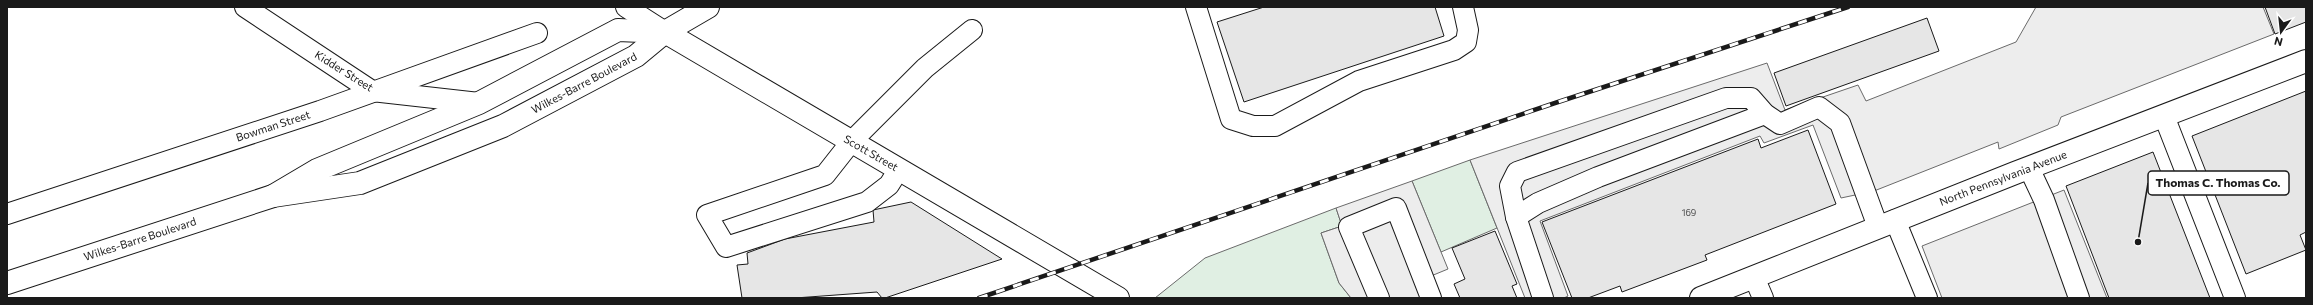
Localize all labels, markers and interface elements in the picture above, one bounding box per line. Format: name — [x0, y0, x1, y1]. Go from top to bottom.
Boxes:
north arrow — [2261, 12, 2301, 52]
text: N — [2273, 35, 2284, 49]
street label: Kidder Street — [313, 47, 376, 94]
street label: Wilkes-Barre Boulevard — [529, 49, 639, 116]
street label: Bowman Street — [234, 107, 312, 144]
street label: Scott Street — [842, 132, 901, 174]
street label: North Pennsylvania Avenue — [1937, 147, 2069, 208]
callout: Thomas C. Thomas Co. — [2148, 171, 2289, 195]
text: Thomas C. Thomas Co. — [2155, 175, 2281, 189]
house number: 169 — [1682, 207, 1696, 218]
street label: Wilkes-Barre Boulevard — [82, 214, 198, 263]

